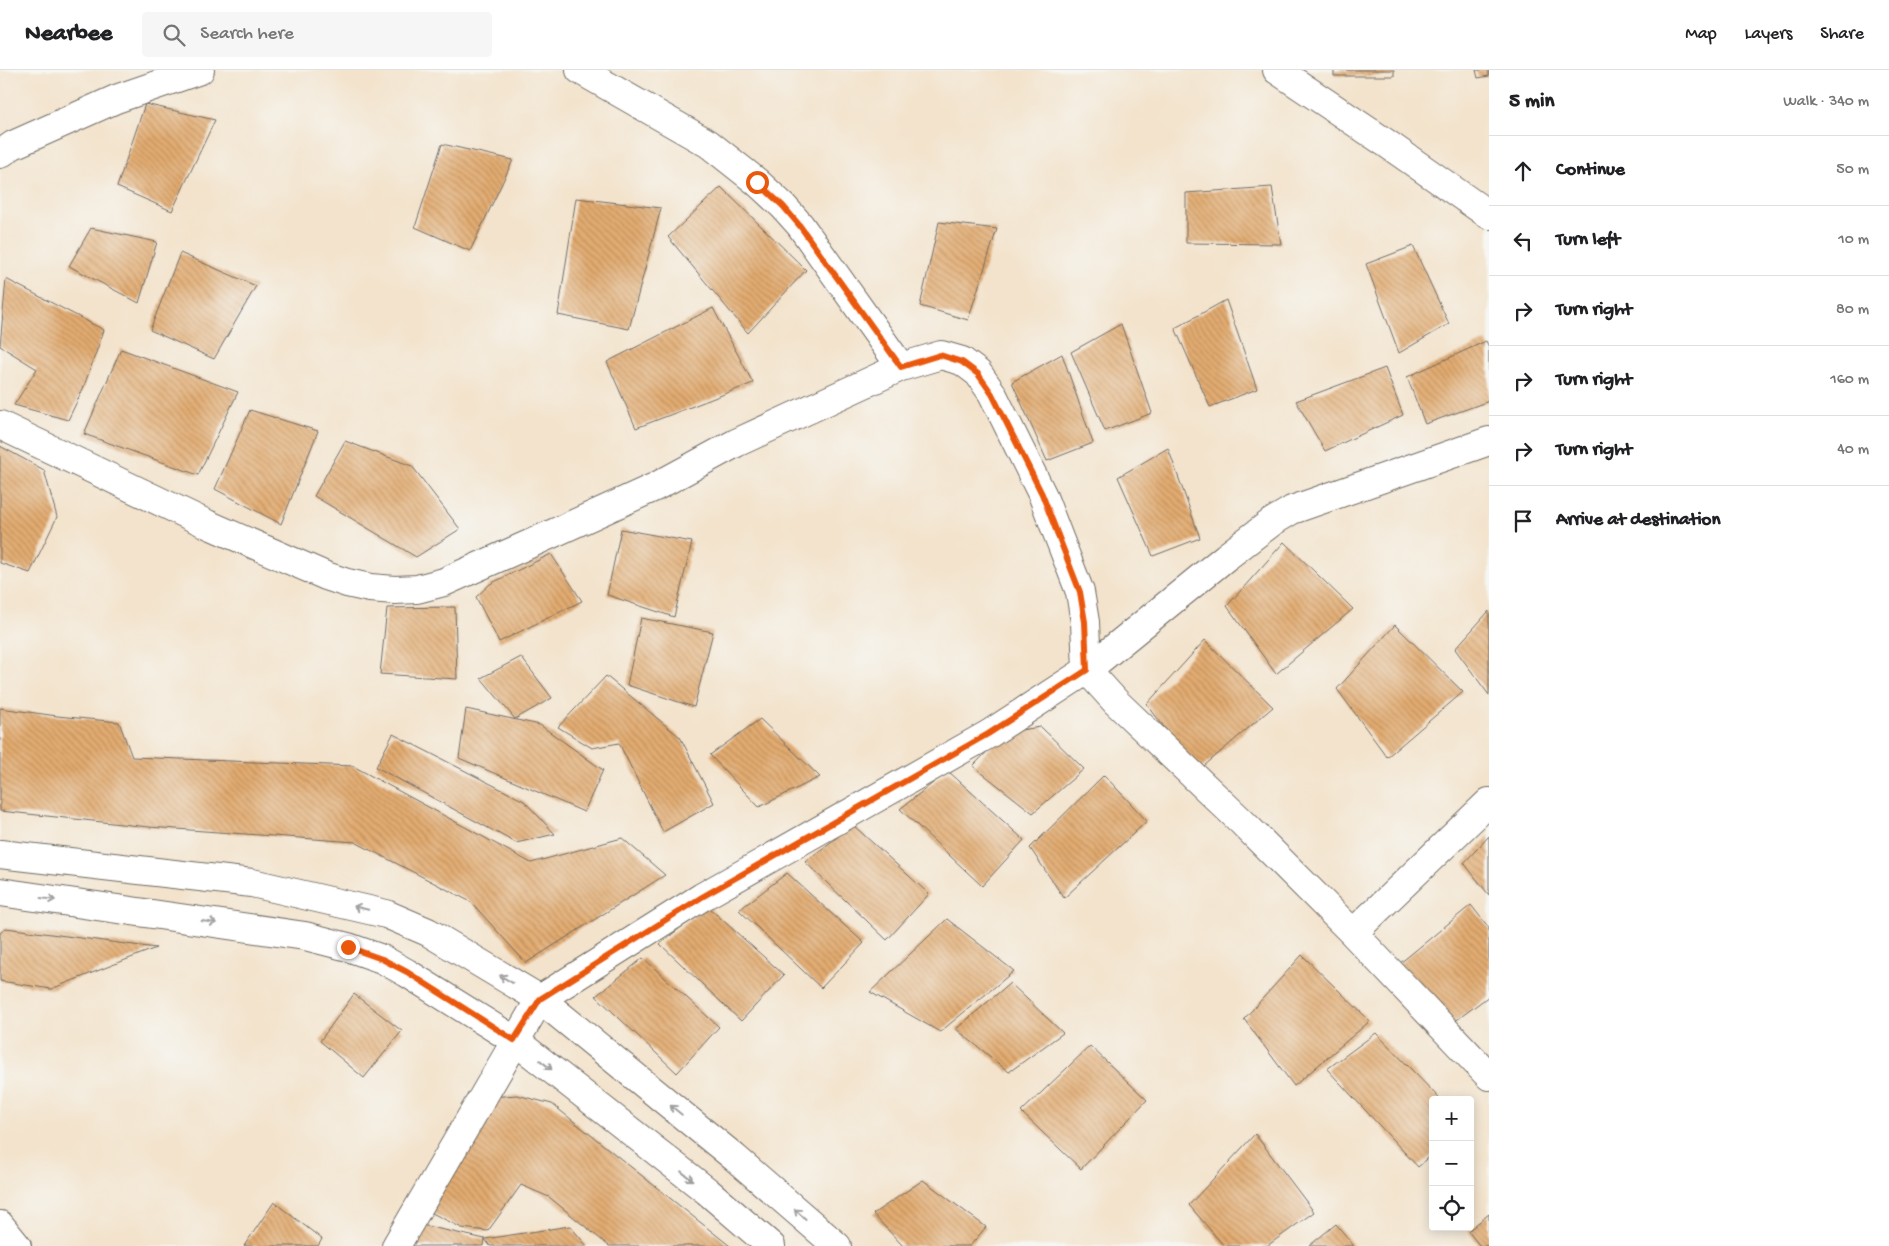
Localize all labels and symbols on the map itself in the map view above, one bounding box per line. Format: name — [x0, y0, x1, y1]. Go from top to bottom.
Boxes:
route start — [746, 171, 769, 194]
one-way arrow — [40, 894, 56, 904]
one-way arrow — [353, 903, 369, 912]
one-way arrow — [201, 917, 217, 927]
route end — [337, 936, 360, 959]
one-way arrow — [499, 973, 513, 983]
one-way arrow — [539, 1059, 552, 1070]
one-way arrow — [669, 1104, 682, 1115]
one-way arrow — [680, 1171, 694, 1181]
one-way arrow — [794, 1209, 807, 1220]

